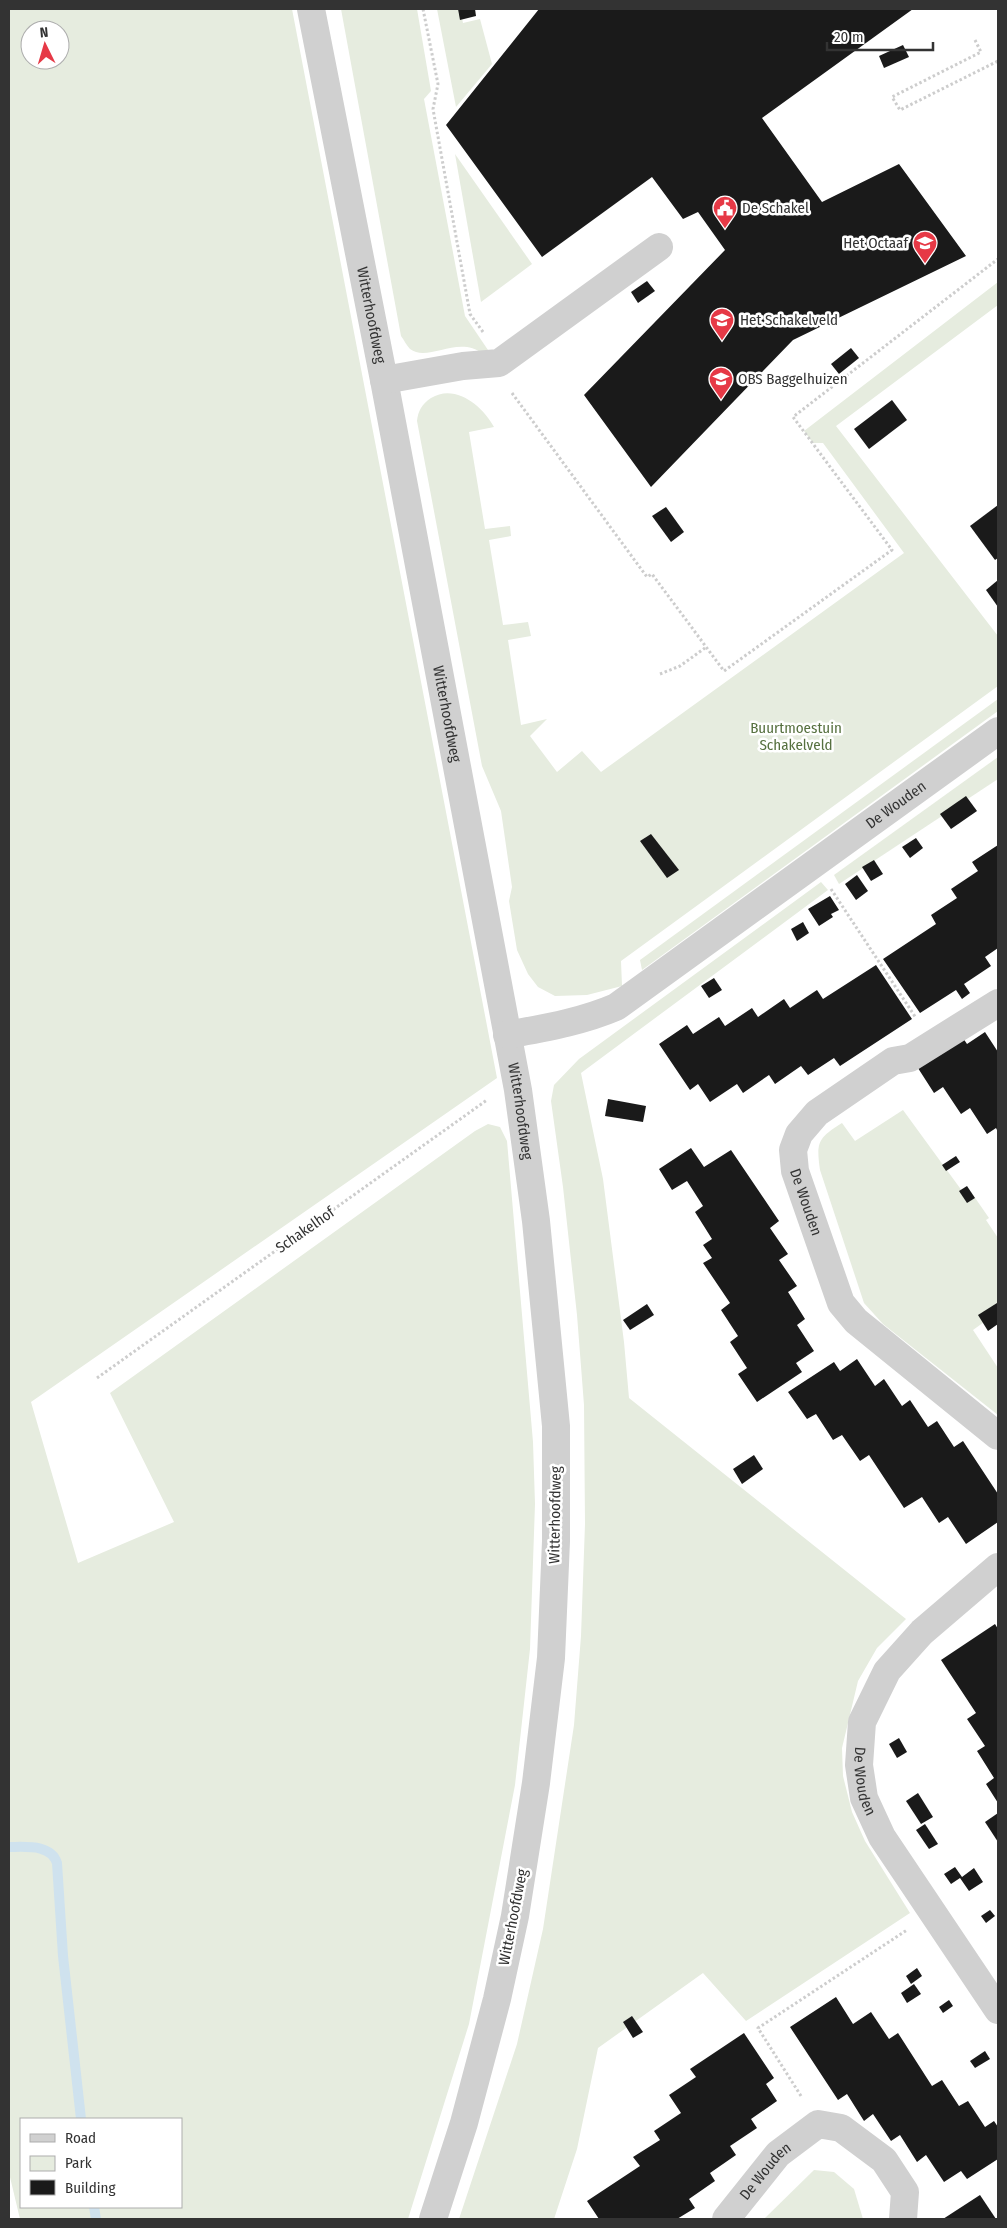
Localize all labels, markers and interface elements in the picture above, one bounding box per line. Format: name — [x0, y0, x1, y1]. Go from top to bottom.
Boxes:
north arrow — [20, 20, 70, 70]
scale bar — [827, 20, 933, 52]
text: N — [39, 24, 49, 41]
text: 20 m — [834, 28, 864, 46]
public building icon: De Schakel — [712, 195, 738, 229]
place label: De Schakel — [742, 199, 809, 217]
school or university icon: Het Octaaf — [912, 230, 938, 264]
place label: Het Octaaf — [843, 234, 909, 252]
street label: Witterhoofdweg — [353, 265, 390, 365]
school or university icon: Het Schakelveld — [709, 307, 735, 341]
place label: Het Schakelveld — [740, 311, 838, 329]
school or university icon: OBS Baggelhuizen — [708, 366, 734, 400]
place label: OBS Baggelhuizen — [738, 370, 848, 388]
street label: Witterhoofdweg — [429, 664, 465, 764]
park label: Buurtmoestuin Schakelveld — [750, 719, 842, 754]
street label: De Wouden — [862, 777, 929, 833]
street label: Witterhoofdweg — [504, 1061, 536, 1161]
street label: De Wouden — [786, 1166, 826, 1238]
street label: Schakelhof — [272, 1202, 339, 1257]
street label: Witterhoofdweg — [545, 1466, 565, 1564]
street label: De Wouden — [850, 1746, 880, 1818]
street label: Witterhoofdweg — [495, 1867, 531, 1967]
legend — [20, 2118, 182, 2208]
text: Road — [65, 2129, 96, 2147]
street label: De Wouden — [736, 2139, 794, 2203]
text: Park — [65, 2154, 92, 2172]
text: Building — [65, 2179, 116, 2197]

